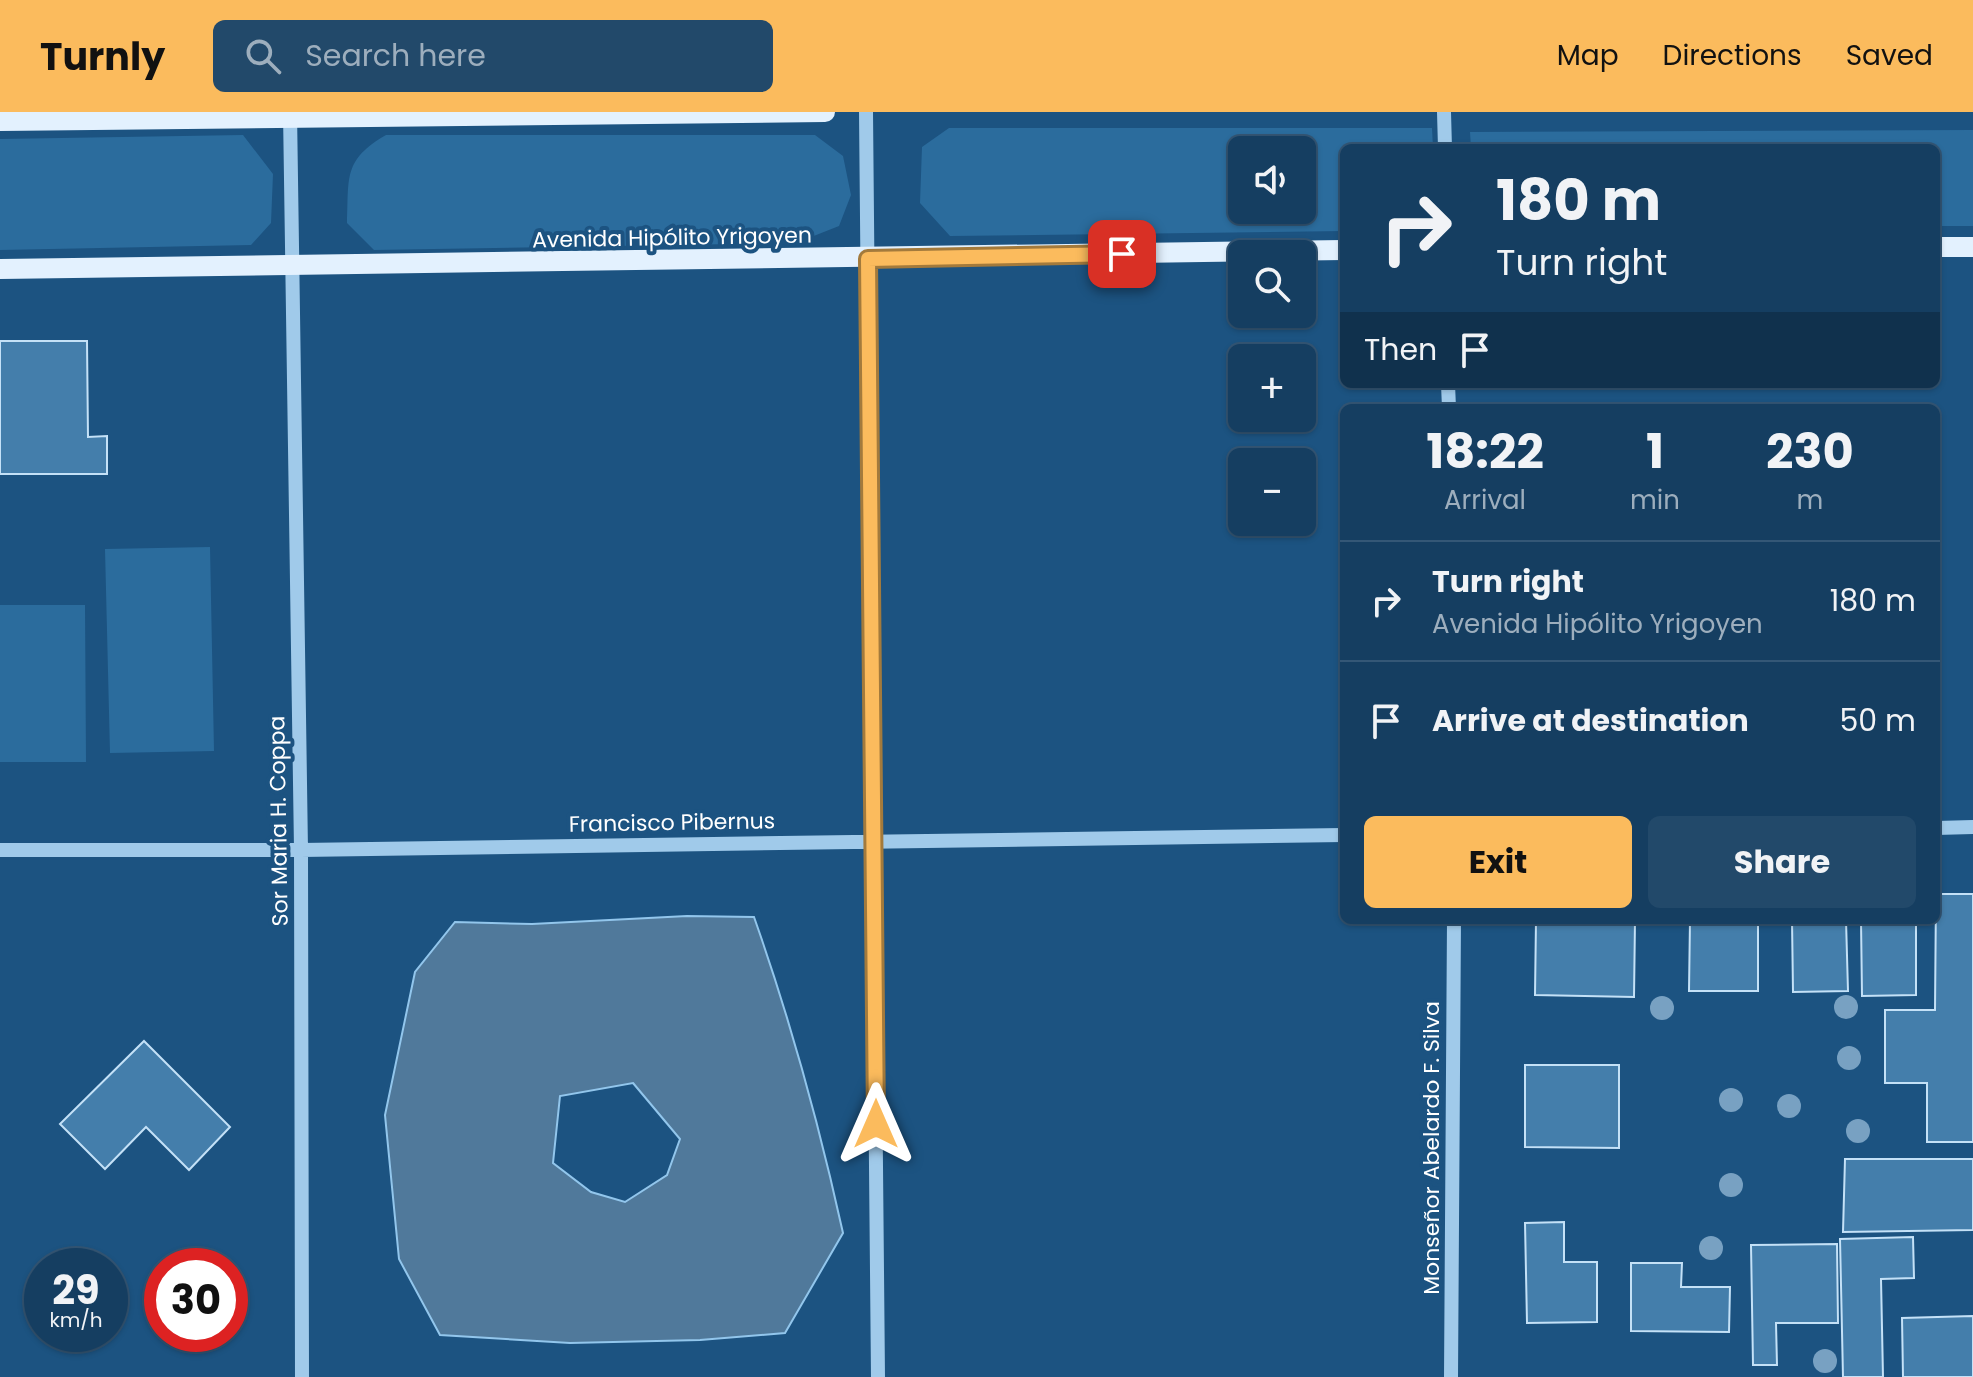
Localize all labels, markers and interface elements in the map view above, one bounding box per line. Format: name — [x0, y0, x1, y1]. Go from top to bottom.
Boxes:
search box — [213, 20, 773, 92]
text: Turnly — [40, 30, 165, 83]
icon: search — [241, 34, 285, 78]
text: Search here — [305, 34, 486, 77]
text: Map — [1557, 36, 1619, 75]
text: Directions — [1663, 36, 1802, 75]
text: Saved — [1846, 36, 1933, 75]
map controls — [1228, 136, 1316, 536]
button: sound — [1228, 136, 1316, 224]
text: 180 m — [1496, 161, 1661, 240]
icon: right — [1364, 176, 1468, 280]
street label: Avenida Hipólito Yrigoyen — [532, 220, 812, 255]
pin — [1088, 220, 1156, 288]
icon: arrive — [1100, 232, 1144, 276]
text: Turn right — [1496, 237, 1667, 288]
button: search — [1228, 240, 1316, 328]
text: Then — [1364, 328, 1437, 371]
icon: arrive — [1453, 328, 1497, 372]
button: + — [1228, 344, 1316, 432]
text: 18:22 — [1426, 418, 1544, 485]
text: 1 — [1646, 418, 1664, 485]
text: 230 — [1766, 418, 1854, 485]
button: − — [1228, 448, 1316, 536]
text: Arrival — [1444, 482, 1526, 518]
text: min — [1630, 482, 1680, 518]
text: m — [1797, 482, 1823, 518]
text: Turn right — [1432, 560, 1584, 603]
icon: right — [1364, 579, 1408, 623]
text: 180 m — [1830, 579, 1916, 622]
text: Avenida Hipólito Yrigoyen — [1432, 606, 1763, 642]
icon: arrive — [1364, 699, 1408, 743]
text: Arrive at destination — [1432, 699, 1749, 742]
text: 50 m — [1839, 699, 1916, 742]
street label: Sor Maria H. Coppa — [261, 715, 296, 927]
street label: Francisco Pibernus — [569, 805, 775, 840]
button: Exit — [1364, 816, 1632, 908]
button: Share — [1648, 816, 1916, 908]
street label: Monseñor Abelardo F. Silva — [1416, 1001, 1447, 1295]
position arrow — [834, 1082, 918, 1166]
speed limit sign: 30 — [144, 1248, 248, 1352]
text: 29 — [52, 1262, 100, 1318]
text: km/h — [49, 1306, 103, 1334]

